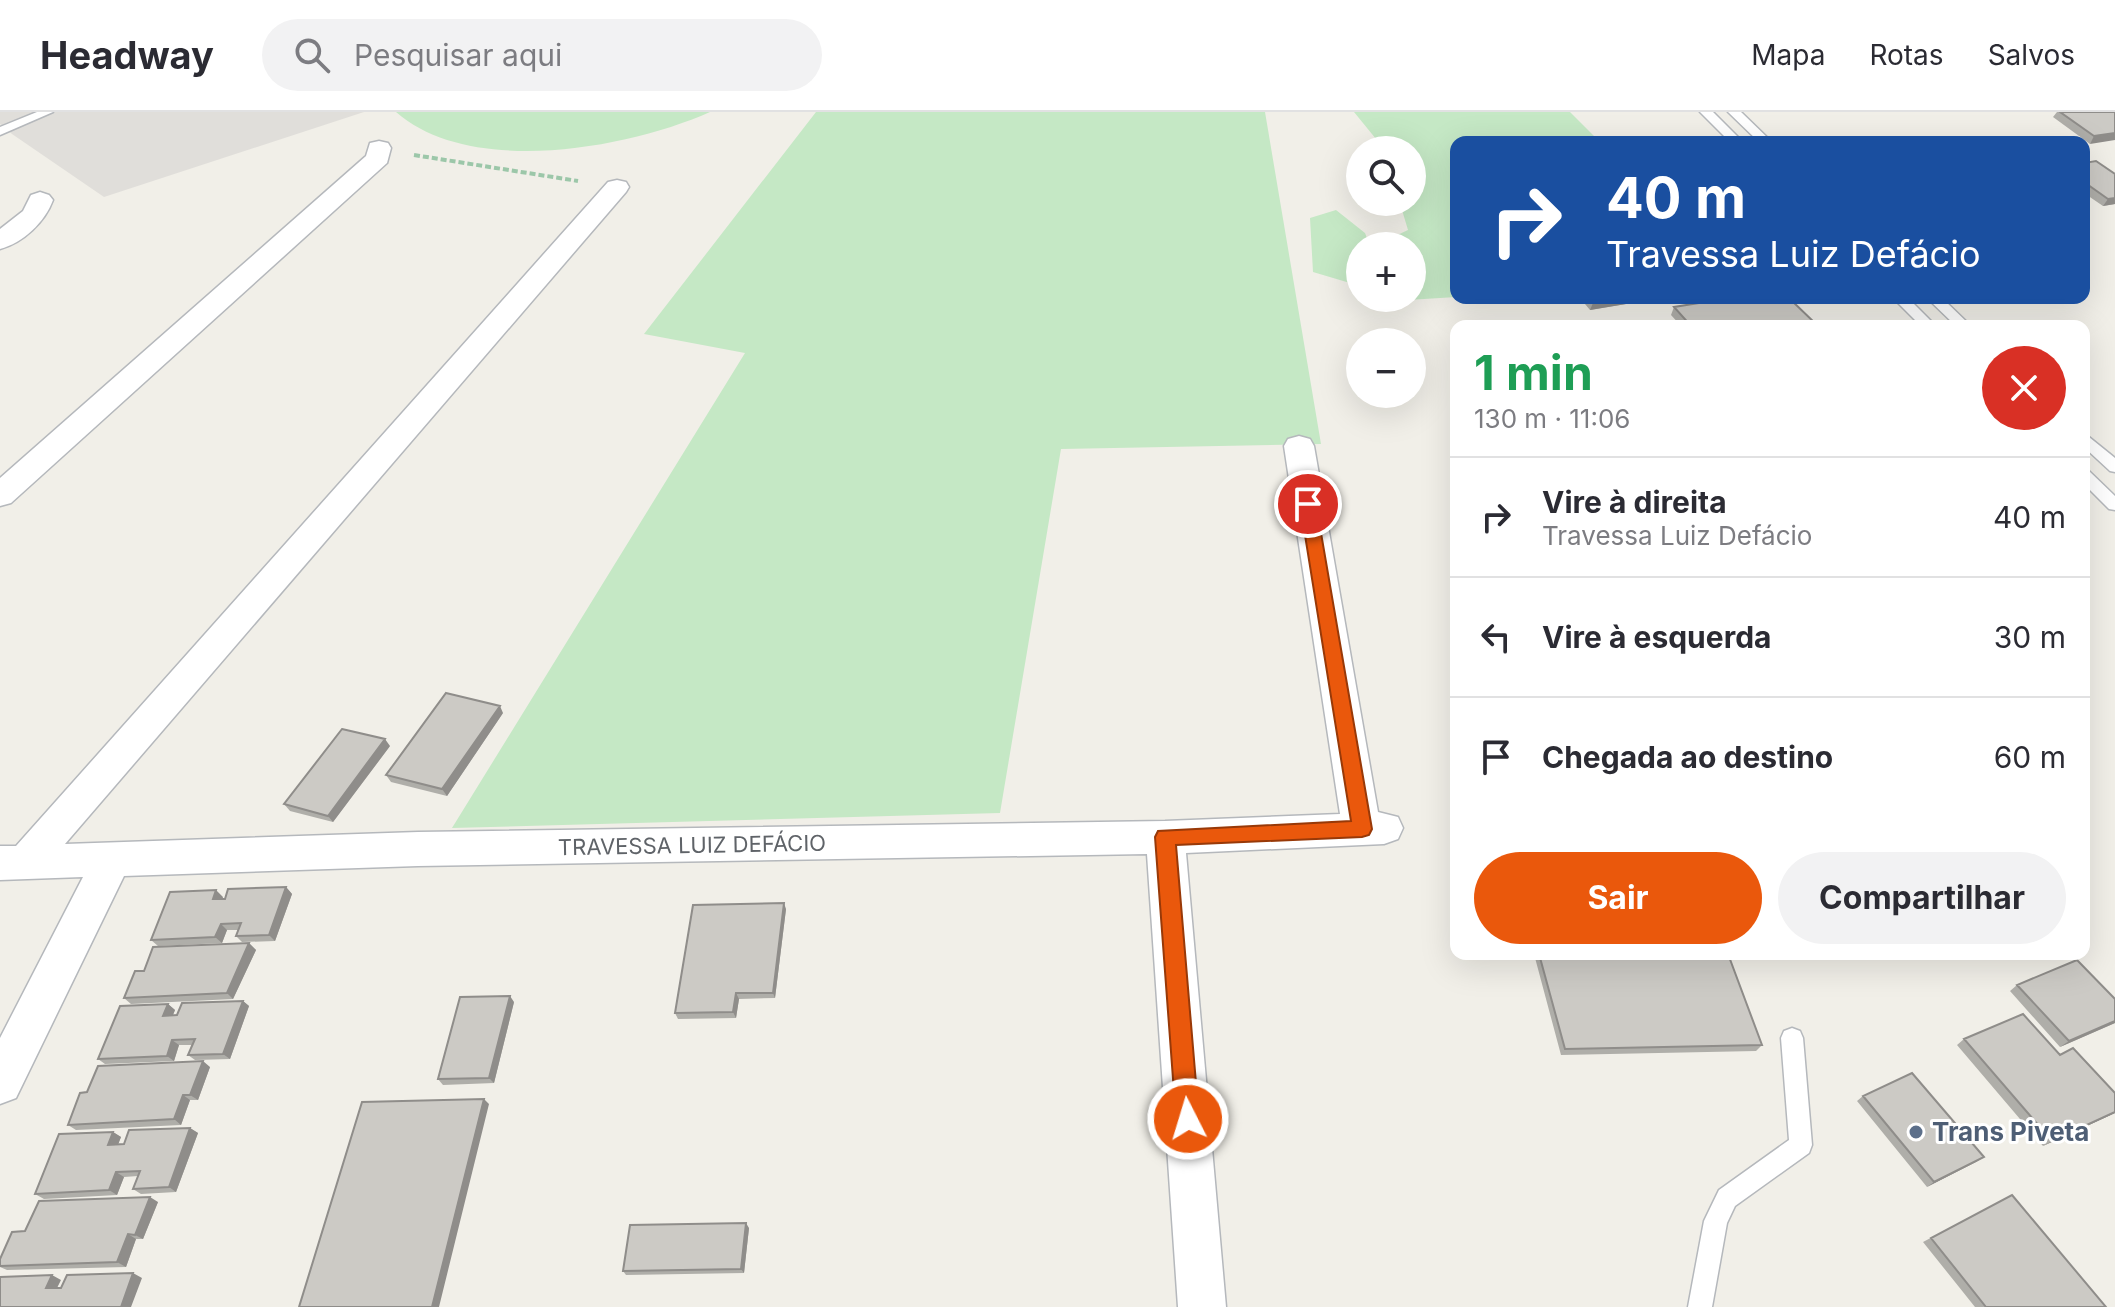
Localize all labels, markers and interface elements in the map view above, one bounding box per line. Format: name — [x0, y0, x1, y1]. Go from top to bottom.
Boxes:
search box — [262, 19, 822, 91]
text: Headway — [40, 32, 214, 78]
icon: search — [290, 33, 334, 77]
text: Pesquisar aqui — [354, 37, 562, 73]
text: Mapa — [1751, 38, 1825, 72]
text: Rotas — [1869, 38, 1944, 72]
text: Salvos — [1988, 38, 2075, 72]
map controls — [1346, 136, 1426, 408]
button: search — [1346, 136, 1426, 216]
text: 40 m — [1606, 164, 1746, 232]
icon: right — [1474, 168, 1578, 272]
button: + — [1346, 232, 1426, 312]
text: Travessa Luiz Defácio — [1606, 232, 1980, 276]
button: − — [1346, 328, 1426, 408]
text: 1 min — [1474, 343, 1593, 402]
button: close — [1982, 346, 2066, 430]
text: 130 m · 11:06 — [1474, 403, 1630, 434]
pin — [1274, 470, 1342, 538]
icon: arrive — [1286, 482, 1330, 526]
text: Vire à direita — [1542, 484, 1727, 520]
icon: right — [1474, 495, 1518, 539]
text: 40 m — [1993, 499, 2066, 535]
text: Travessa Luiz Defácio — [1542, 520, 1812, 551]
icon: left — [1474, 615, 1518, 659]
text: Vire à esquerda — [1542, 619, 1771, 655]
text: 30 m — [1994, 619, 2066, 655]
icon: arrive — [1474, 735, 1518, 779]
text: Chegada ao destino — [1542, 739, 1833, 775]
text: 60 m — [1994, 739, 2066, 775]
street label: TRAVESSA LUIZ DEFÁCIO — [558, 830, 826, 860]
button: Sair — [1474, 852, 1762, 944]
button: Compartilhar — [1778, 852, 2066, 944]
position arrow — [1146, 1077, 1230, 1161]
place label: Trans Piveta — [1932, 1116, 2089, 1147]
marker: Trans Piveta — [1907, 1123, 1925, 1141]

